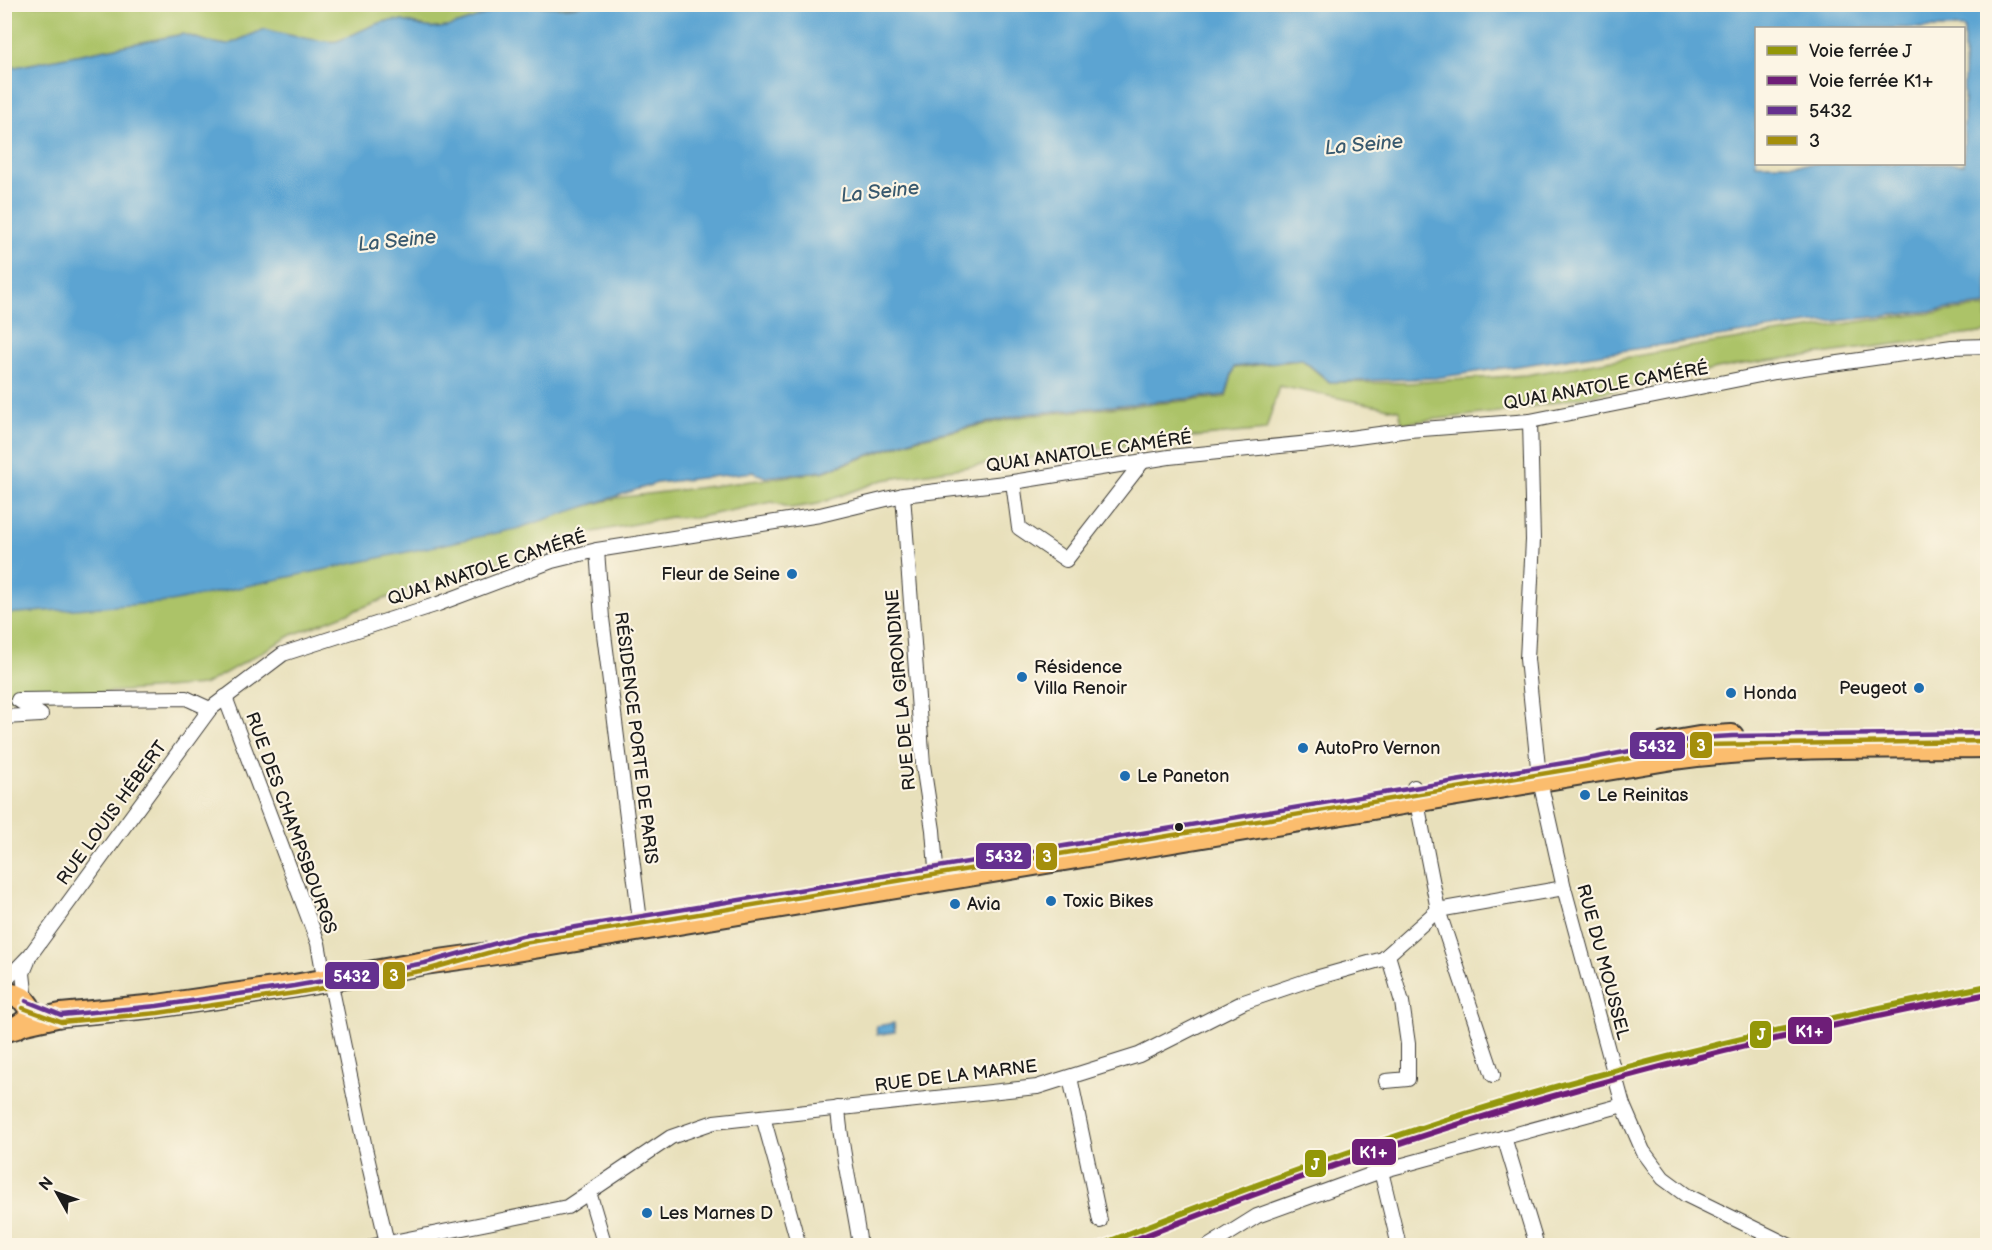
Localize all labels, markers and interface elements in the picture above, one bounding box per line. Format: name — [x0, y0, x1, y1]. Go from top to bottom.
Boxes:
legend — [1755, 27, 1965, 165]
text: Voie ferrée J — [1809, 41, 1912, 62]
text: Voie ferrée K1+ — [1809, 71, 1934, 92]
text: 5432 — [1809, 101, 1852, 122]
water label: La Seine — [1324, 130, 1405, 160]
text: 3 — [1809, 131, 1820, 152]
water label: La Seine — [840, 176, 921, 208]
water label: La Seine — [357, 225, 438, 257]
street label: QUAI ANATOLE CAMÉRÉ — [1502, 356, 1710, 414]
street label: QUAI ANATOLE CAMÉRÉ — [985, 425, 1193, 477]
street label: QUAI ANATOLE CAMÉRÉ — [385, 524, 589, 610]
place label: Fleur de Seine — [661, 564, 780, 585]
marker: Fleur de Seine — [785, 567, 799, 581]
street label: RUE DE LA GIRONDINE — [882, 588, 920, 792]
street label: RÉSIDENCE PORTE DE PARIS — [610, 610, 664, 866]
place label: Résidence Villa Renoir — [1034, 657, 1127, 699]
marker: Résidence Villa Renoir — [1015, 670, 1029, 684]
place label: Peugeot — [1839, 678, 1907, 699]
marker: Peugeot — [1912, 681, 1926, 695]
place label: Honda — [1743, 683, 1797, 704]
marker: Honda — [1724, 686, 1738, 700]
street label: RUE DES CHAMPSBOURGS — [241, 709, 341, 937]
line badge: 5432 — [1629, 731, 1686, 760]
line badge: 3 — [1689, 731, 1713, 759]
street label: RUE LOUIS HÉBERT — [51, 735, 171, 889]
text: 3 — [1696, 737, 1706, 756]
place label: AutoPro Vernon — [1315, 738, 1440, 759]
text: 5432 — [1638, 738, 1676, 757]
marker: AutoPro Vernon — [1296, 741, 1310, 755]
place label: Le Paneton — [1137, 766, 1229, 787]
marker: Le Paneton — [1118, 769, 1132, 783]
place label: Le Reinitas — [1597, 785, 1689, 806]
marker: Le Reinitas — [1578, 788, 1592, 802]
unlabelled marker — [1173, 821, 1185, 833]
line badge: 5432 — [975, 842, 1032, 870]
line badge: 3 — [1035, 842, 1058, 871]
text: 5432 — [985, 848, 1023, 867]
text: 3 — [1042, 848, 1052, 867]
street label: RUE DU MOUSSEL — [1572, 882, 1634, 1043]
place label: Toxic Bikes — [1063, 891, 1153, 912]
place label: Avia — [967, 894, 1001, 915]
marker: Toxic Bikes — [1044, 894, 1058, 908]
marker: Avia — [948, 897, 962, 911]
line badge: 5432 — [324, 961, 380, 990]
line badge: 3 — [382, 961, 406, 990]
text: 3 — [389, 967, 399, 986]
text: 5432 — [333, 968, 371, 987]
line badge: K1+ — [1787, 1016, 1833, 1045]
line badge: J — [1749, 1020, 1772, 1049]
text: K1+ — [1795, 1023, 1825, 1042]
text: J — [1757, 1026, 1766, 1045]
street label: RUE DE LA MARNE — [874, 1056, 1039, 1096]
line badge: K1+ — [1351, 1138, 1397, 1166]
text: K1+ — [1359, 1144, 1389, 1163]
line badge: J — [1304, 1149, 1327, 1178]
text: J — [1311, 1156, 1320, 1175]
north arrow — [27, 1163, 87, 1223]
text: N — [36, 1174, 58, 1195]
place label: Les Marnes D — [659, 1203, 773, 1224]
marker: Les Marnes D — [640, 1206, 654, 1220]

